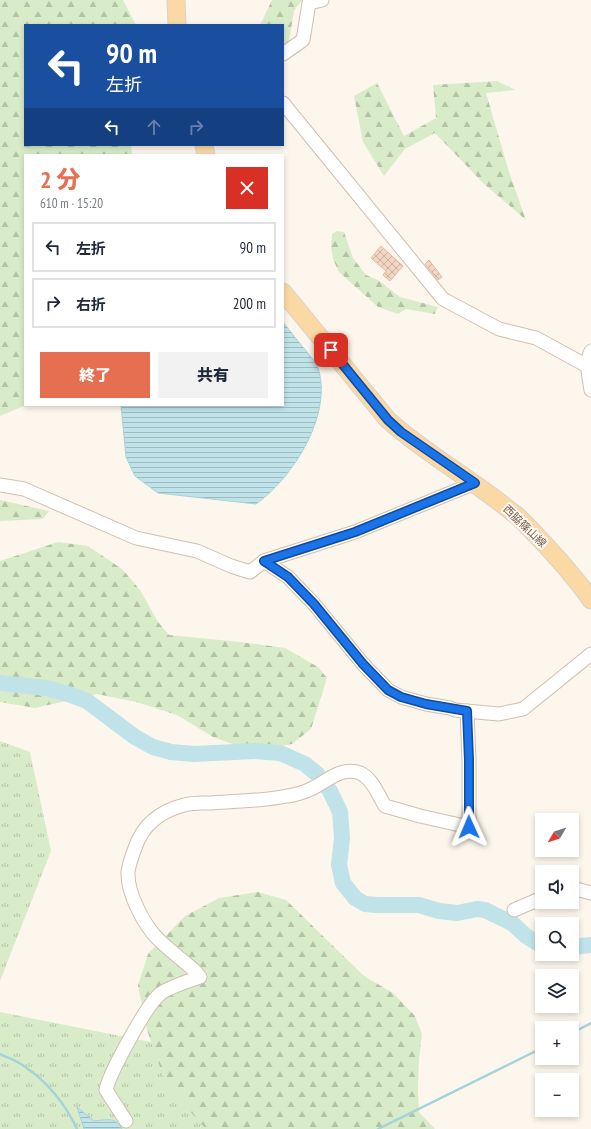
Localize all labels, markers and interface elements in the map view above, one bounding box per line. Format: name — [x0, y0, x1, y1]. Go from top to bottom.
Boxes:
text: 90 m — [106, 34, 157, 71]
icon: left — [40, 40, 92, 92]
text: 左折 — [106, 73, 142, 96]
icon: left — [101, 116, 123, 138]
icon: ahead — [143, 116, 165, 138]
icon: right — [185, 116, 207, 138]
text: 2 分 — [40, 164, 80, 195]
button: close — [226, 167, 268, 209]
text: 610 m · 15:20 — [40, 195, 103, 212]
icon: left — [42, 236, 64, 258]
text: 90 m — [240, 238, 266, 257]
text: 左折 — [76, 239, 106, 258]
icon: right — [42, 292, 64, 314]
text: 200 m — [233, 294, 266, 313]
text: 右折 — [76, 295, 106, 314]
pin — [314, 333, 348, 367]
icon: arrive — [320, 339, 342, 361]
button: 終了 — [40, 352, 150, 398]
button: 共有 — [158, 352, 268, 398]
street label: 西脇篠山線 — [500, 502, 550, 550]
position arrow — [448, 806, 490, 848]
north arrow — [535, 813, 579, 857]
map controls — [535, 813, 579, 1117]
button: sound — [535, 865, 579, 909]
button: search — [535, 917, 579, 961]
button: layers — [535, 969, 579, 1013]
button: + — [535, 1021, 579, 1065]
button: − — [535, 1073, 579, 1117]

